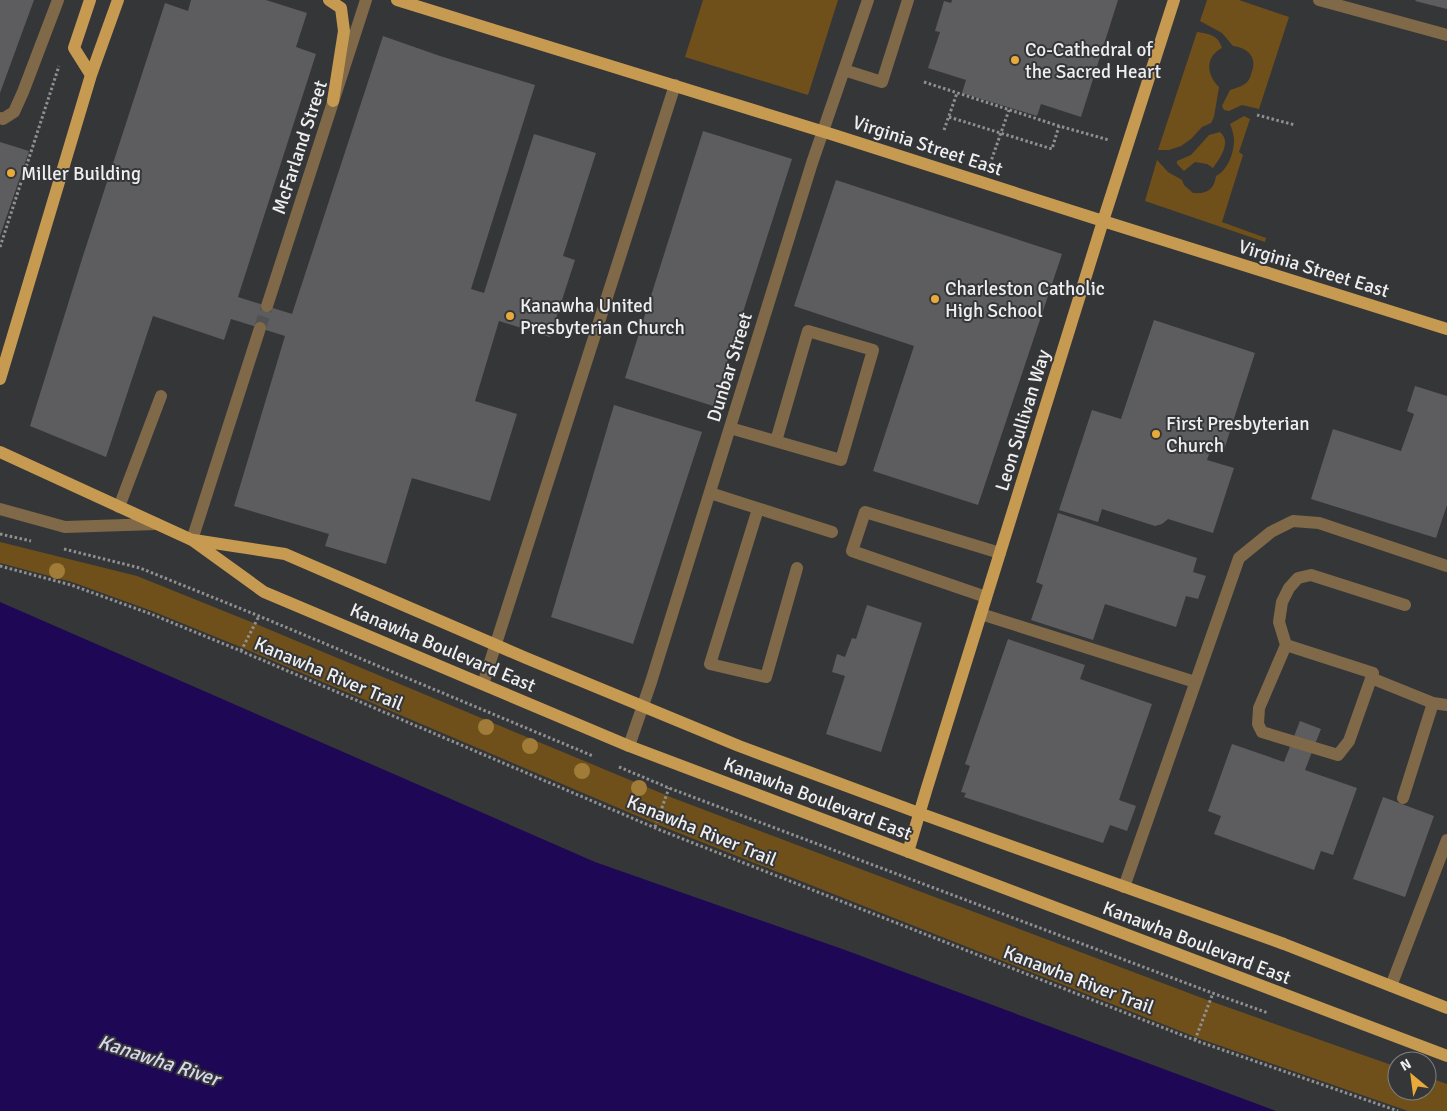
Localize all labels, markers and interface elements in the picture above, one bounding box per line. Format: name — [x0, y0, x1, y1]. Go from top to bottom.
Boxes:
place label: Co-Cathedral of the Sacred Heart — [1025, 38, 1161, 84]
marker: Co-Cathedral of the Sacred Heart — [1009, 54, 1021, 66]
street label: McFarland Street — [267, 77, 333, 217]
street label: Virginia Street East — [850, 110, 1006, 182]
place label: Miller Building — [21, 162, 141, 186]
marker: Miller Building — [5, 167, 17, 179]
street label: Virginia Street East — [1235, 235, 1392, 303]
place label: Charleston Catholic High School — [945, 277, 1105, 323]
marker: Charleston Catholic High School — [929, 293, 941, 305]
place label: Kanawha United Presbyterian Church — [520, 294, 685, 340]
street label: Dunbar Street — [702, 309, 758, 425]
marker: Kanawha United Presbyterian Church — [504, 310, 516, 322]
street label: Leon Sullivan Way — [990, 347, 1056, 494]
place label: First Presbyterian Church — [1166, 412, 1310, 458]
marker: First Presbyterian Church — [1150, 428, 1162, 440]
street label: Kanawha Boulevard East — [346, 598, 539, 698]
street label: Kanawha River Trail — [250, 632, 407, 716]
street label: Kanawha Boulevard East — [720, 752, 915, 846]
street label: Kanawha River Trail — [623, 790, 780, 872]
street label: Kanawha Boulevard East — [1099, 896, 1294, 990]
street label: Kanawha River Trail — [1000, 940, 1158, 1020]
water label: Kanawha River — [95, 1029, 225, 1093]
north arrow — [1387, 1051, 1437, 1101]
text: N — [1398, 1055, 1414, 1075]

